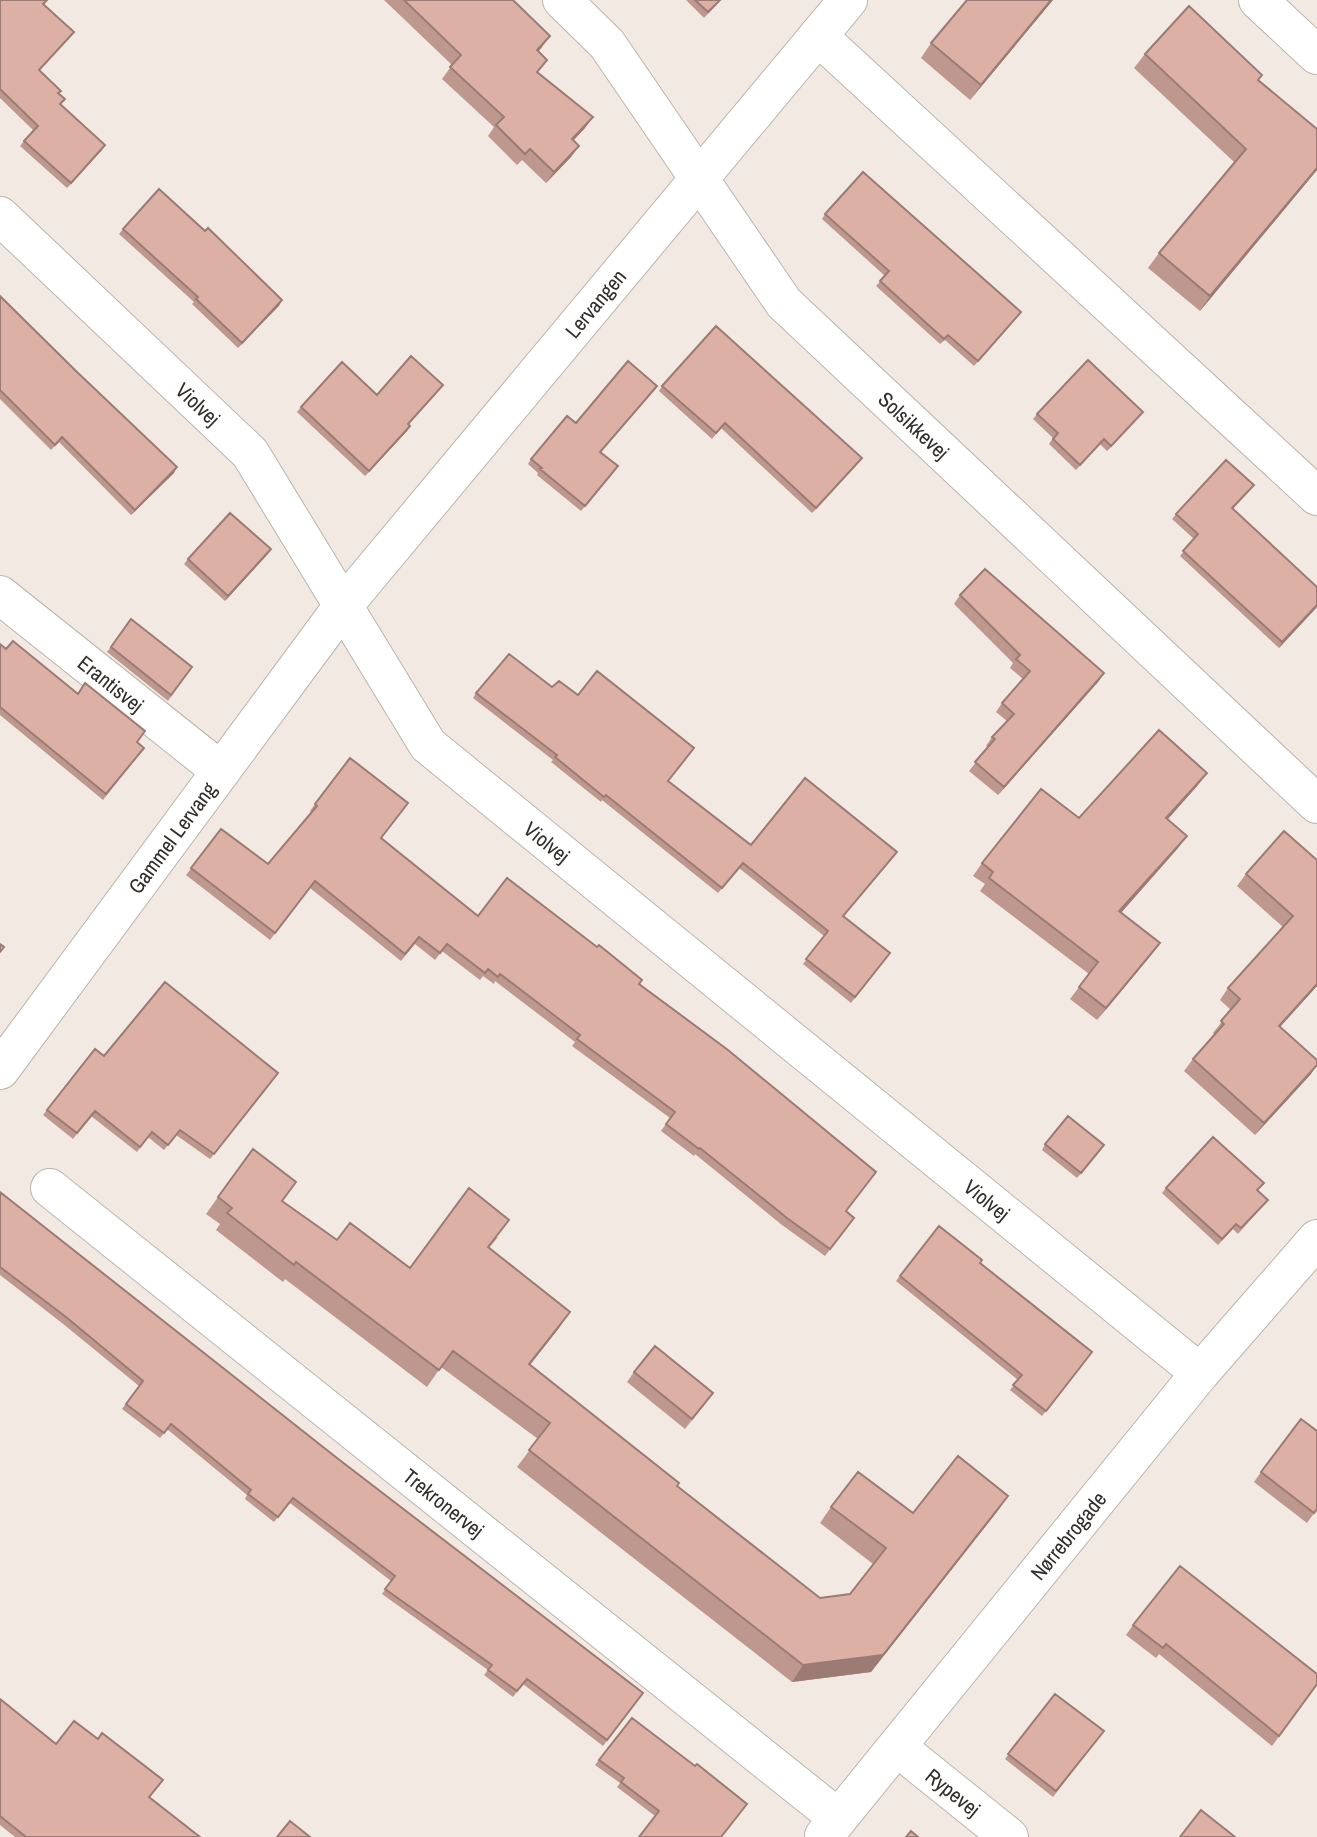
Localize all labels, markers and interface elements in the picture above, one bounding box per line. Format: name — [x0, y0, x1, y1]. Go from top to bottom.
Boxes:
street label: Lervangen — [558, 263, 632, 344]
street label: Violvej — [169, 376, 227, 432]
street label: Solsikkevej — [872, 385, 956, 466]
street label: Erantisvej — [72, 648, 150, 719]
street label: Gammel Lervang — [121, 776, 223, 899]
street label: Violvej — [518, 814, 576, 869]
street label: Violvej — [958, 1172, 1016, 1227]
street label: Trekronervej — [397, 1461, 490, 1544]
street label: Nørrebrogade — [1023, 1485, 1113, 1586]
street label: Rypevej — [920, 1761, 986, 1823]

